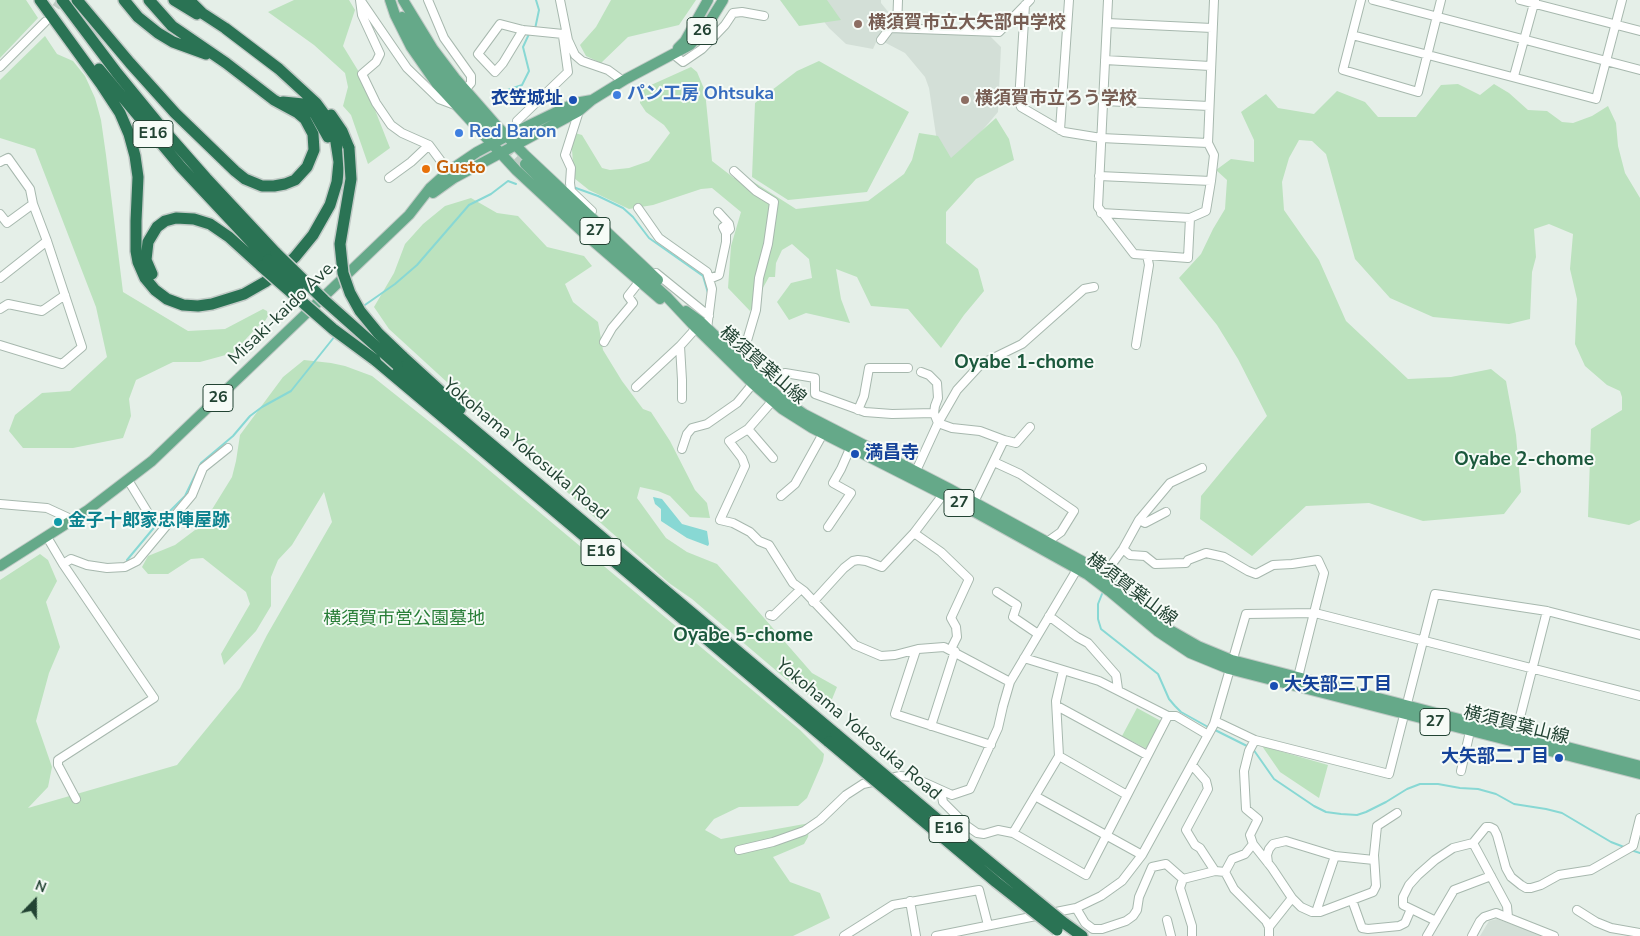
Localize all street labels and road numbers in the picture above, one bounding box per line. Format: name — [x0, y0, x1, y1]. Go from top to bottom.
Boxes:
road number: 26 — [687, 18, 717, 44]
road number: E16 — [133, 120, 173, 148]
road number: 27 — [580, 218, 610, 245]
street label: Misaki-kaido Ave. — [225, 256, 341, 370]
street label: 横須賀葉山線 — [714, 322, 810, 410]
street label: Yokohama Yokosuka Road — [438, 374, 612, 526]
road number: 26 — [203, 384, 233, 412]
road number: 27 — [944, 489, 974, 516]
road number: E16 — [581, 538, 621, 566]
street label: 横須賀葉山線 — [1081, 549, 1181, 631]
street label: Yokohama Yokosuka Road — [771, 654, 945, 806]
street label: 横須賀葉山線 — [1461, 702, 1571, 750]
road number: 27 — [1420, 709, 1450, 736]
road number: E16 — [929, 816, 969, 842]

